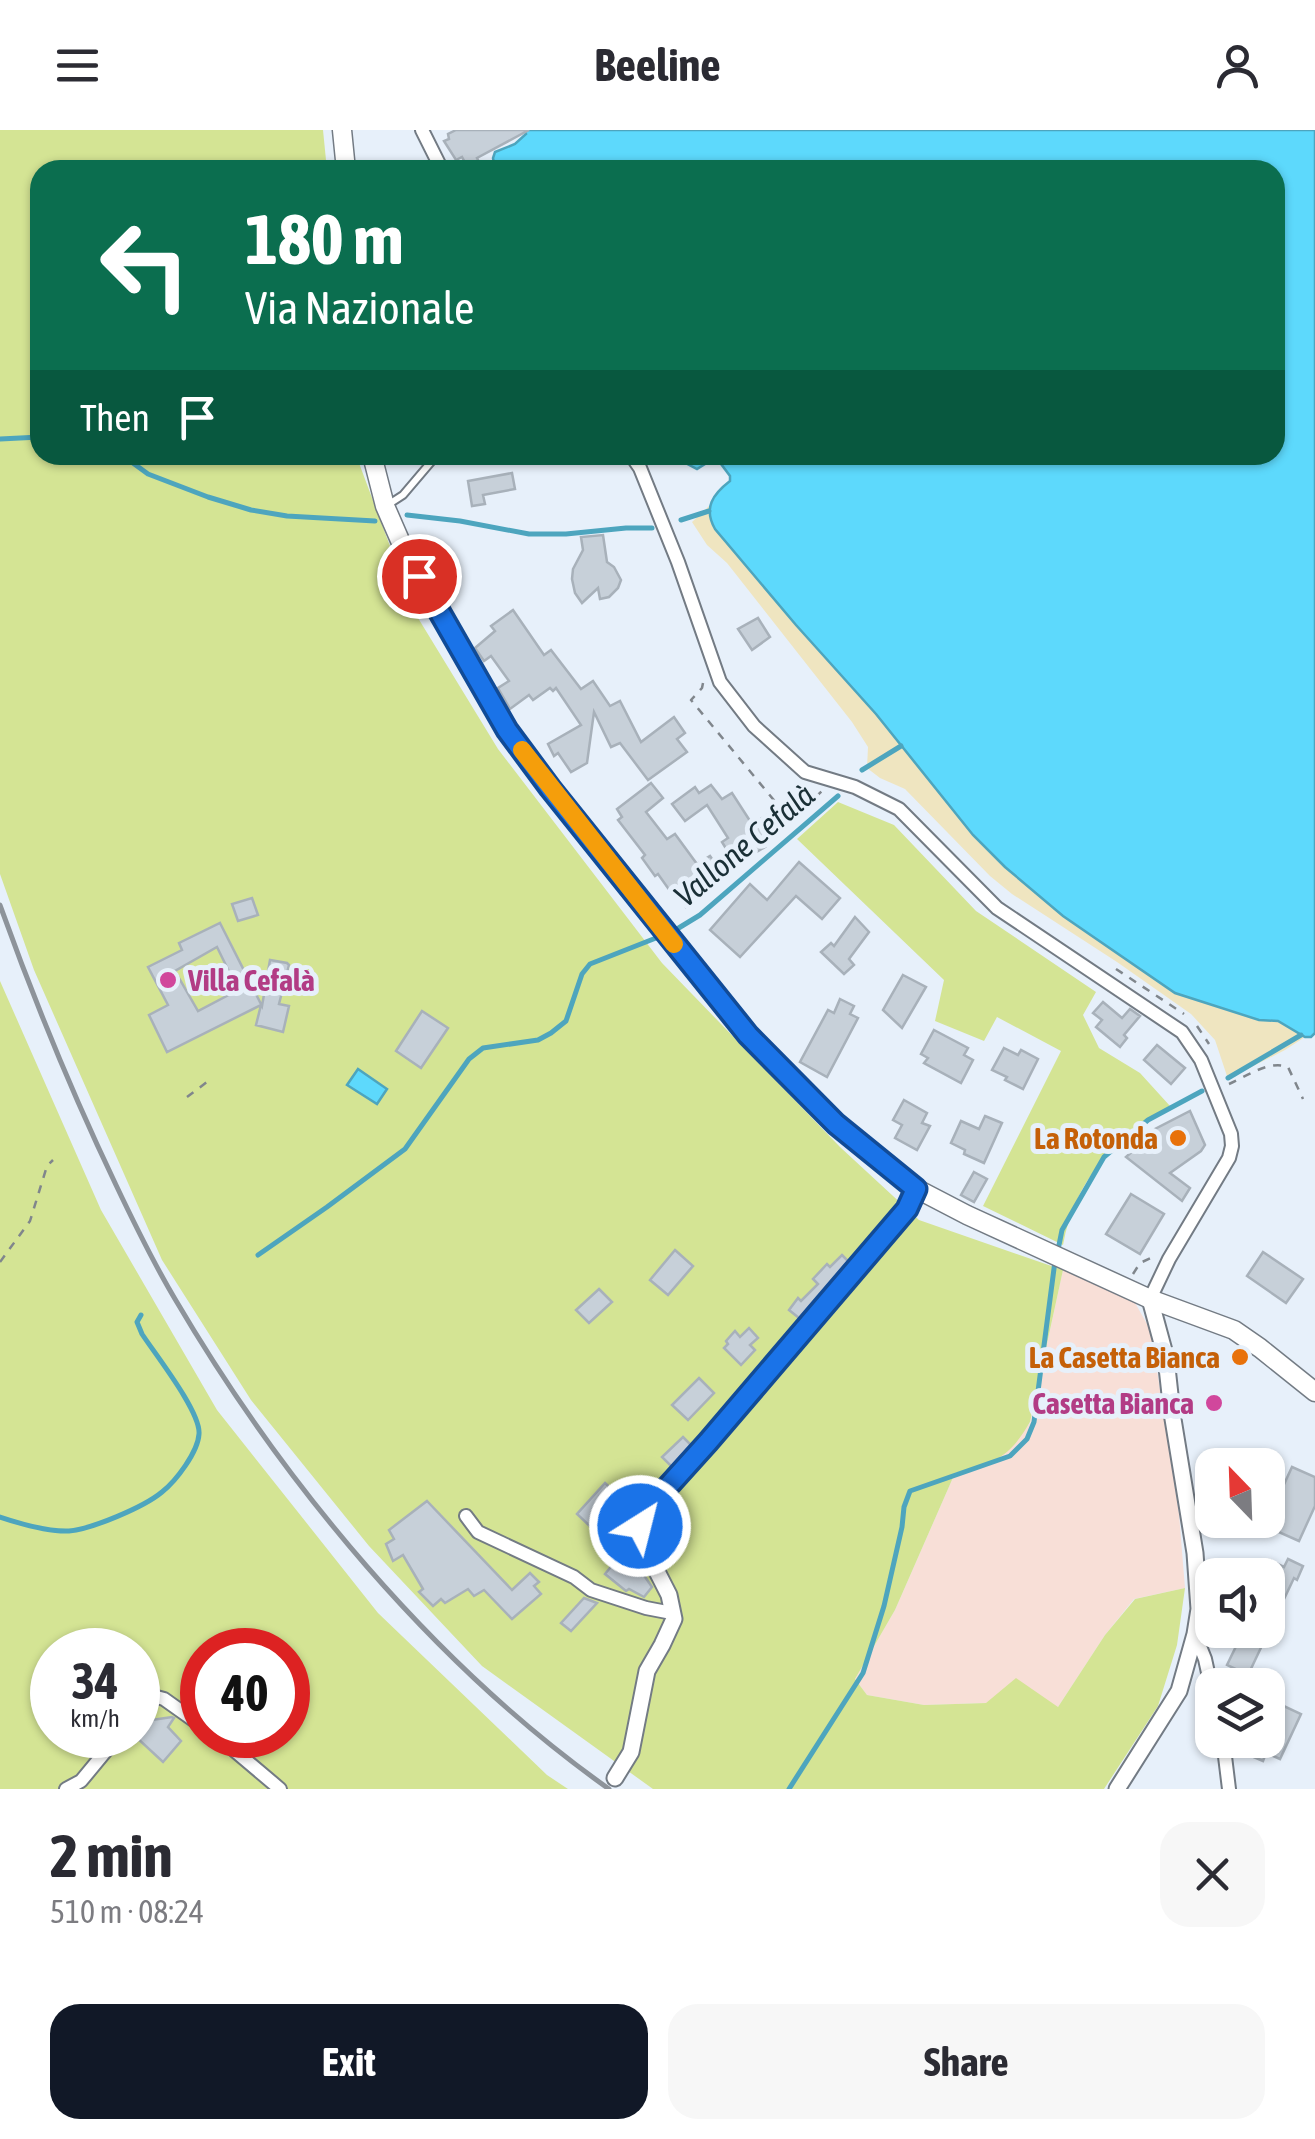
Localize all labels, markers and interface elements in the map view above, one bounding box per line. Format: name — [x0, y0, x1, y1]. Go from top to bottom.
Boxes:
icon: menu — [50, 38, 105, 93]
icon: person — [1210, 38, 1265, 93]
text: Beeline — [594, 39, 721, 91]
text: 180 m — [245, 199, 404, 279]
icon: left — [80, 200, 210, 330]
text: Via Nazionale — [245, 282, 474, 334]
icon: arrive — [170, 390, 225, 445]
text: Then — [80, 396, 150, 439]
pin — [377, 534, 462, 619]
icon: arrive — [392, 549, 447, 604]
water label: Vallone Cefalà — [667, 776, 822, 914]
place label: Villa Cefalà — [187, 963, 315, 997]
marker: Villa Cefalà — [157, 969, 179, 991]
place label: La Rotonda — [1034, 1121, 1158, 1155]
marker: La Rotonda — [1167, 1127, 1189, 1149]
place label: La Casetta Bianca — [1029, 1340, 1220, 1374]
marker: La Casetta Bianca — [1229, 1346, 1251, 1368]
place label: Casetta Bianca — [1032, 1386, 1194, 1420]
marker: Casetta Bianca — [1203, 1392, 1225, 1414]
north arrow — [1195, 1448, 1285, 1538]
map controls — [1195, 1448, 1285, 1758]
position arrow — [588, 1474, 692, 1578]
button: sound — [1195, 1558, 1285, 1648]
speed limit sign: 40 — [180, 1628, 310, 1758]
text: 34 — [71, 1652, 118, 1710]
button: layers — [1195, 1668, 1285, 1758]
text: km/h — [70, 1704, 120, 1732]
text: 2 min — [50, 1821, 173, 1890]
button: close — [1160, 1822, 1265, 1927]
text: 510 m · 08:24 — [50, 1893, 204, 1930]
button: Exit — [50, 2004, 648, 2119]
button: Share — [668, 2004, 1265, 2119]

